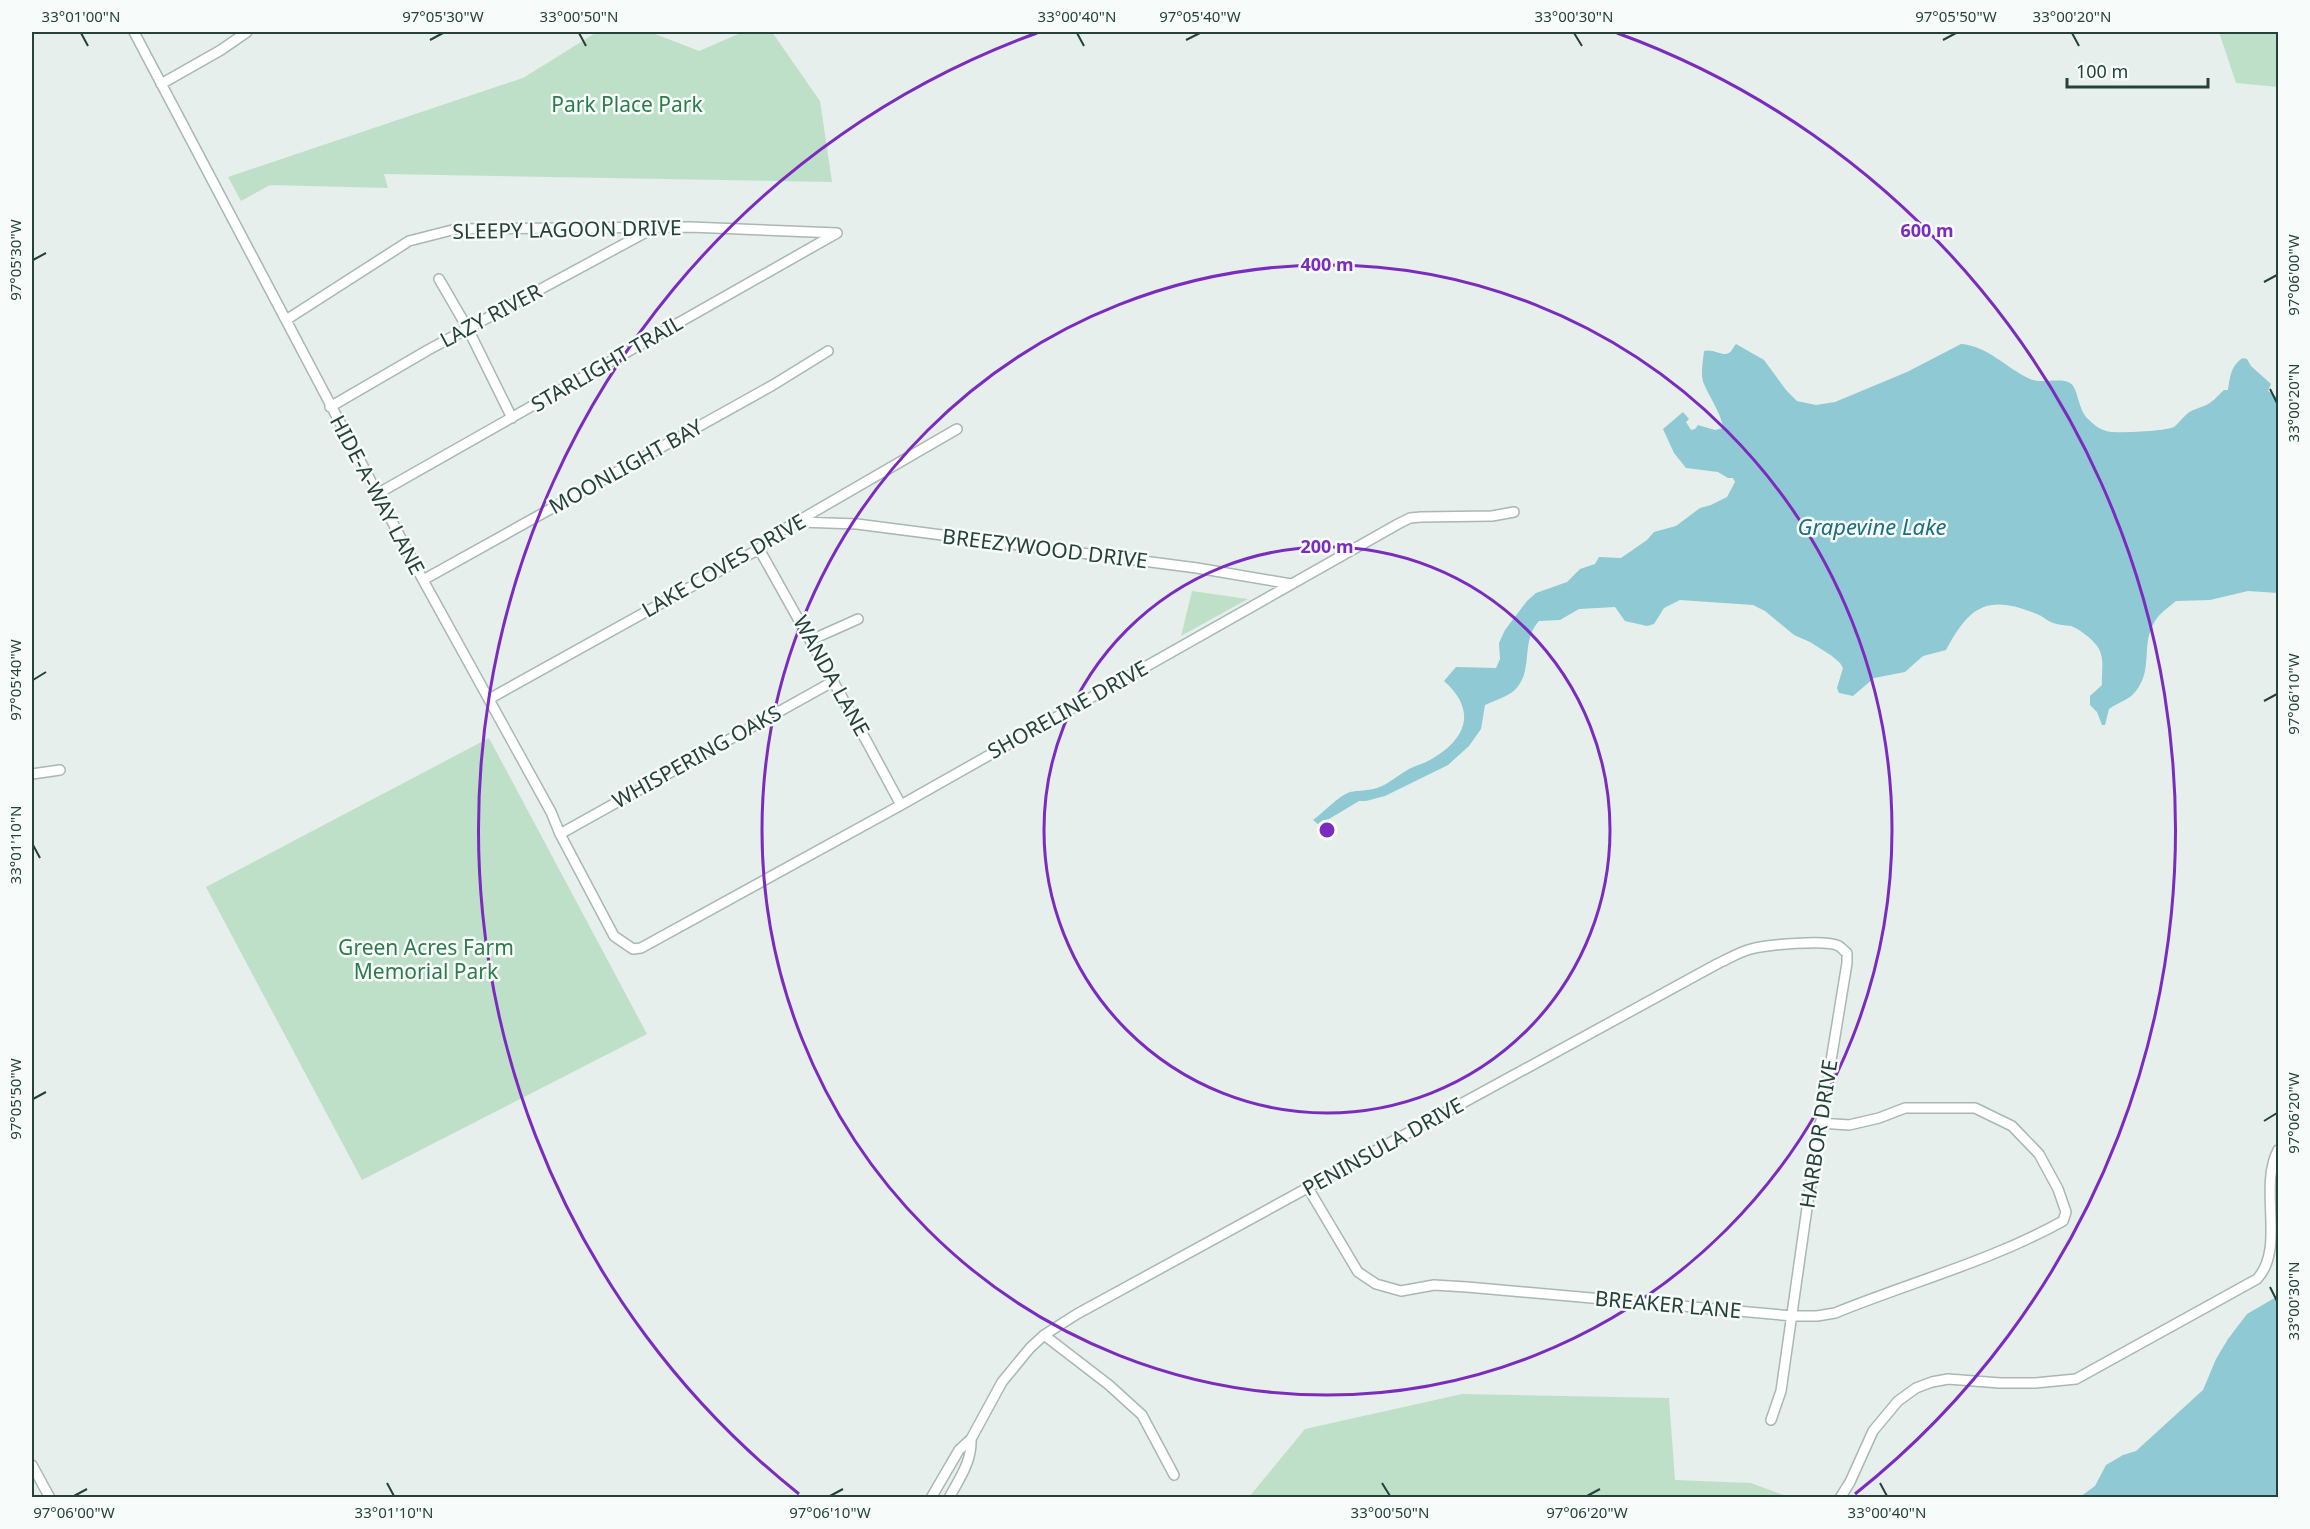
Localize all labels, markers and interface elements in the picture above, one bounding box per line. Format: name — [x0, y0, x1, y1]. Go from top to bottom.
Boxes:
text: 33°01'00"N — [42, 6, 120, 26]
text: 97°05'30"W — [402, 6, 484, 26]
text: 33°00'50"N — [540, 6, 618, 26]
text: 33°00'40"N — [1038, 6, 1116, 26]
text: 97°05'40"W — [1159, 6, 1241, 26]
text: 33°00'30"N — [1535, 6, 1613, 26]
text: 97°05'50"W — [1915, 6, 1997, 26]
text: 33°00'20"N — [2033, 6, 2111, 26]
scale bar — [2067, 51, 2208, 89]
text: 100 m — [2076, 59, 2128, 83]
park label: Park Place Park — [551, 90, 704, 118]
street label: SLEEPY LAGOON DRIVE — [452, 213, 682, 245]
text: 600 m — [1900, 218, 1954, 242]
text: 97°05'30"W — [5, 219, 25, 301]
text: 97°06'00"W — [2283, 234, 2303, 316]
text: 400 m — [1300, 252, 1354, 276]
street label: LAZY RIVER — [435, 277, 546, 354]
street label: STARLIGHT TRAIL — [526, 308, 687, 418]
text: 33°00'20"N — [2283, 364, 2303, 442]
street label: HIDE-A-WAY LANE — [324, 410, 432, 579]
street label: MOONLIGHT BAY — [544, 412, 707, 520]
street label: LAKE COVES DRIVE — [637, 507, 810, 623]
water label: Grapevine Lake — [1798, 511, 1946, 541]
street label: BREEZYWOOD DRIVE — [941, 522, 1149, 574]
text: 200 m — [1300, 534, 1354, 558]
street label: WANDA LANE — [787, 610, 877, 741]
text: 97°05'40"W — [5, 639, 25, 721]
street label: SHORELINE DRIVE — [982, 653, 1153, 765]
text: 97°06'10"W — [2283, 653, 2303, 735]
street label: WHISPERING OAKS — [607, 698, 786, 814]
text: 33°01'10"N — [5, 806, 25, 884]
centre of rings — [1317, 820, 1337, 840]
park label: Green Acres Farm Memorial Park — [338, 933, 514, 985]
street label: HARBOR DRIVE — [1792, 1057, 1844, 1210]
text: 97°05'50"W — [5, 1058, 25, 1140]
text: 97°06'20"W — [2283, 1072, 2303, 1154]
street label: PENINSULA DRIVE — [1297, 1090, 1468, 1202]
text: 33°00'30"N — [2283, 1262, 2303, 1340]
street label: BREAKER LANE — [1594, 1284, 1743, 1324]
text: 97°06'00"W — [33, 1502, 115, 1522]
text: 33°01'10"N — [355, 1502, 433, 1522]
text: 97°06'10"W — [789, 1502, 871, 1522]
text: 33°00'50"N — [1351, 1502, 1429, 1522]
text: 97°06'20"W — [1546, 1502, 1628, 1522]
text: 33°00'40"N — [1848, 1502, 1926, 1522]

